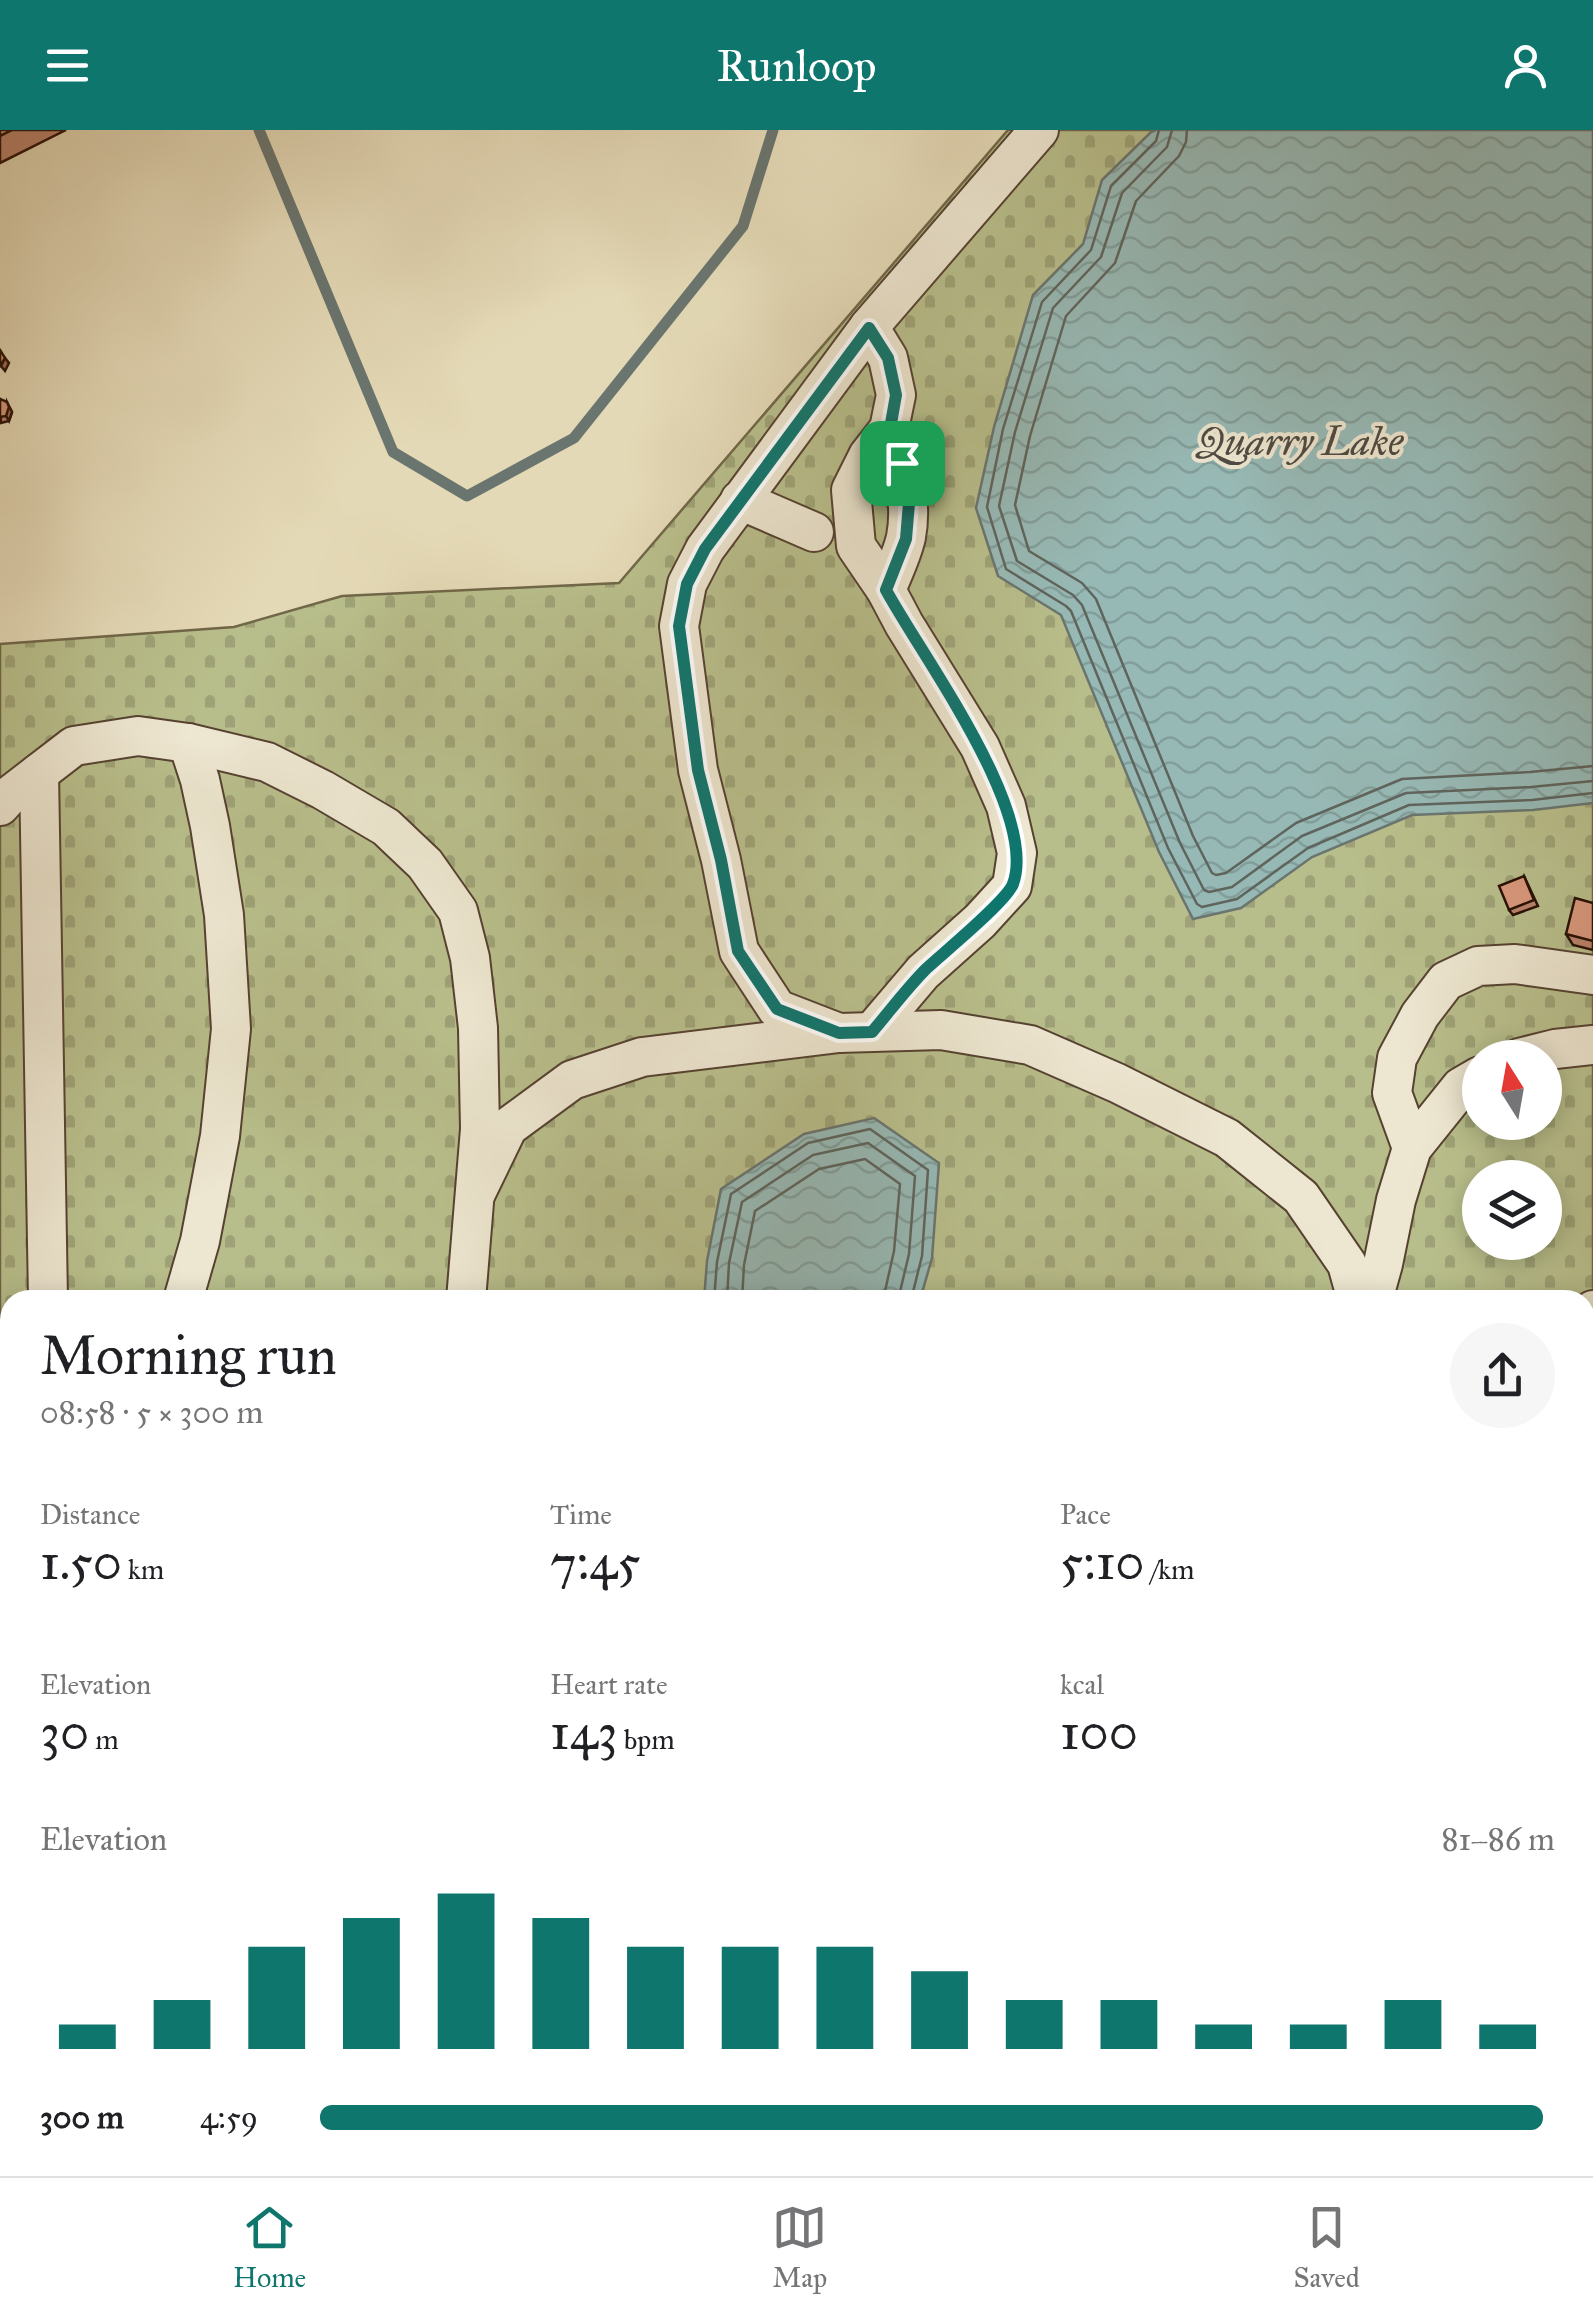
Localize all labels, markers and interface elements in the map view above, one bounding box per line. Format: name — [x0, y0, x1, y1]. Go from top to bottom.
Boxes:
icon: menu — [40, 38, 95, 93]
text: Runloop — [716, 38, 877, 93]
icon: person — [1498, 38, 1553, 93]
water label: Quarry Lake — [1195, 417, 1404, 466]
pin — [860, 421, 945, 506]
icon: arrive — [875, 436, 930, 491]
north arrow — [1462, 1040, 1562, 1140]
map controls — [1462, 1040, 1562, 1260]
button: layers — [1462, 1160, 1562, 1260]
text: Morning run — [40, 1322, 337, 1389]
button: share — [1450, 1323, 1555, 1428]
text: 08:58 · 5 × 300 m — [40, 1393, 263, 1432]
text: Distance — [40, 1497, 140, 1532]
text: Time — [550, 1497, 612, 1532]
text: Pace — [1060, 1497, 1111, 1532]
text: 1.50 — [40, 1532, 122, 1593]
text: 7:45 — [550, 1532, 640, 1593]
text: 5:10 — [1060, 1532, 1144, 1593]
text: km — [122, 1552, 164, 1587]
text: /km — [1144, 1552, 1195, 1587]
text: Elevation — [40, 1667, 151, 1702]
text: Heart rate — [550, 1667, 668, 1702]
text: kcal — [1060, 1667, 1104, 1702]
text: 30 — [40, 1702, 89, 1763]
text: 143 — [550, 1702, 618, 1763]
text: 100 — [1060, 1702, 1138, 1763]
text: m — [89, 1722, 119, 1757]
text: bpm — [618, 1722, 675, 1757]
text: Elevation — [40, 1820, 167, 1859]
text: 81–86 m — [1441, 1820, 1555, 1859]
text: 300 m — [40, 2098, 124, 2137]
text: 4:59 — [200, 2098, 258, 2137]
tab: Home — [233, 2200, 306, 2295]
tab: Map — [772, 2200, 827, 2295]
tab: Saved — [1293, 2200, 1360, 2295]

